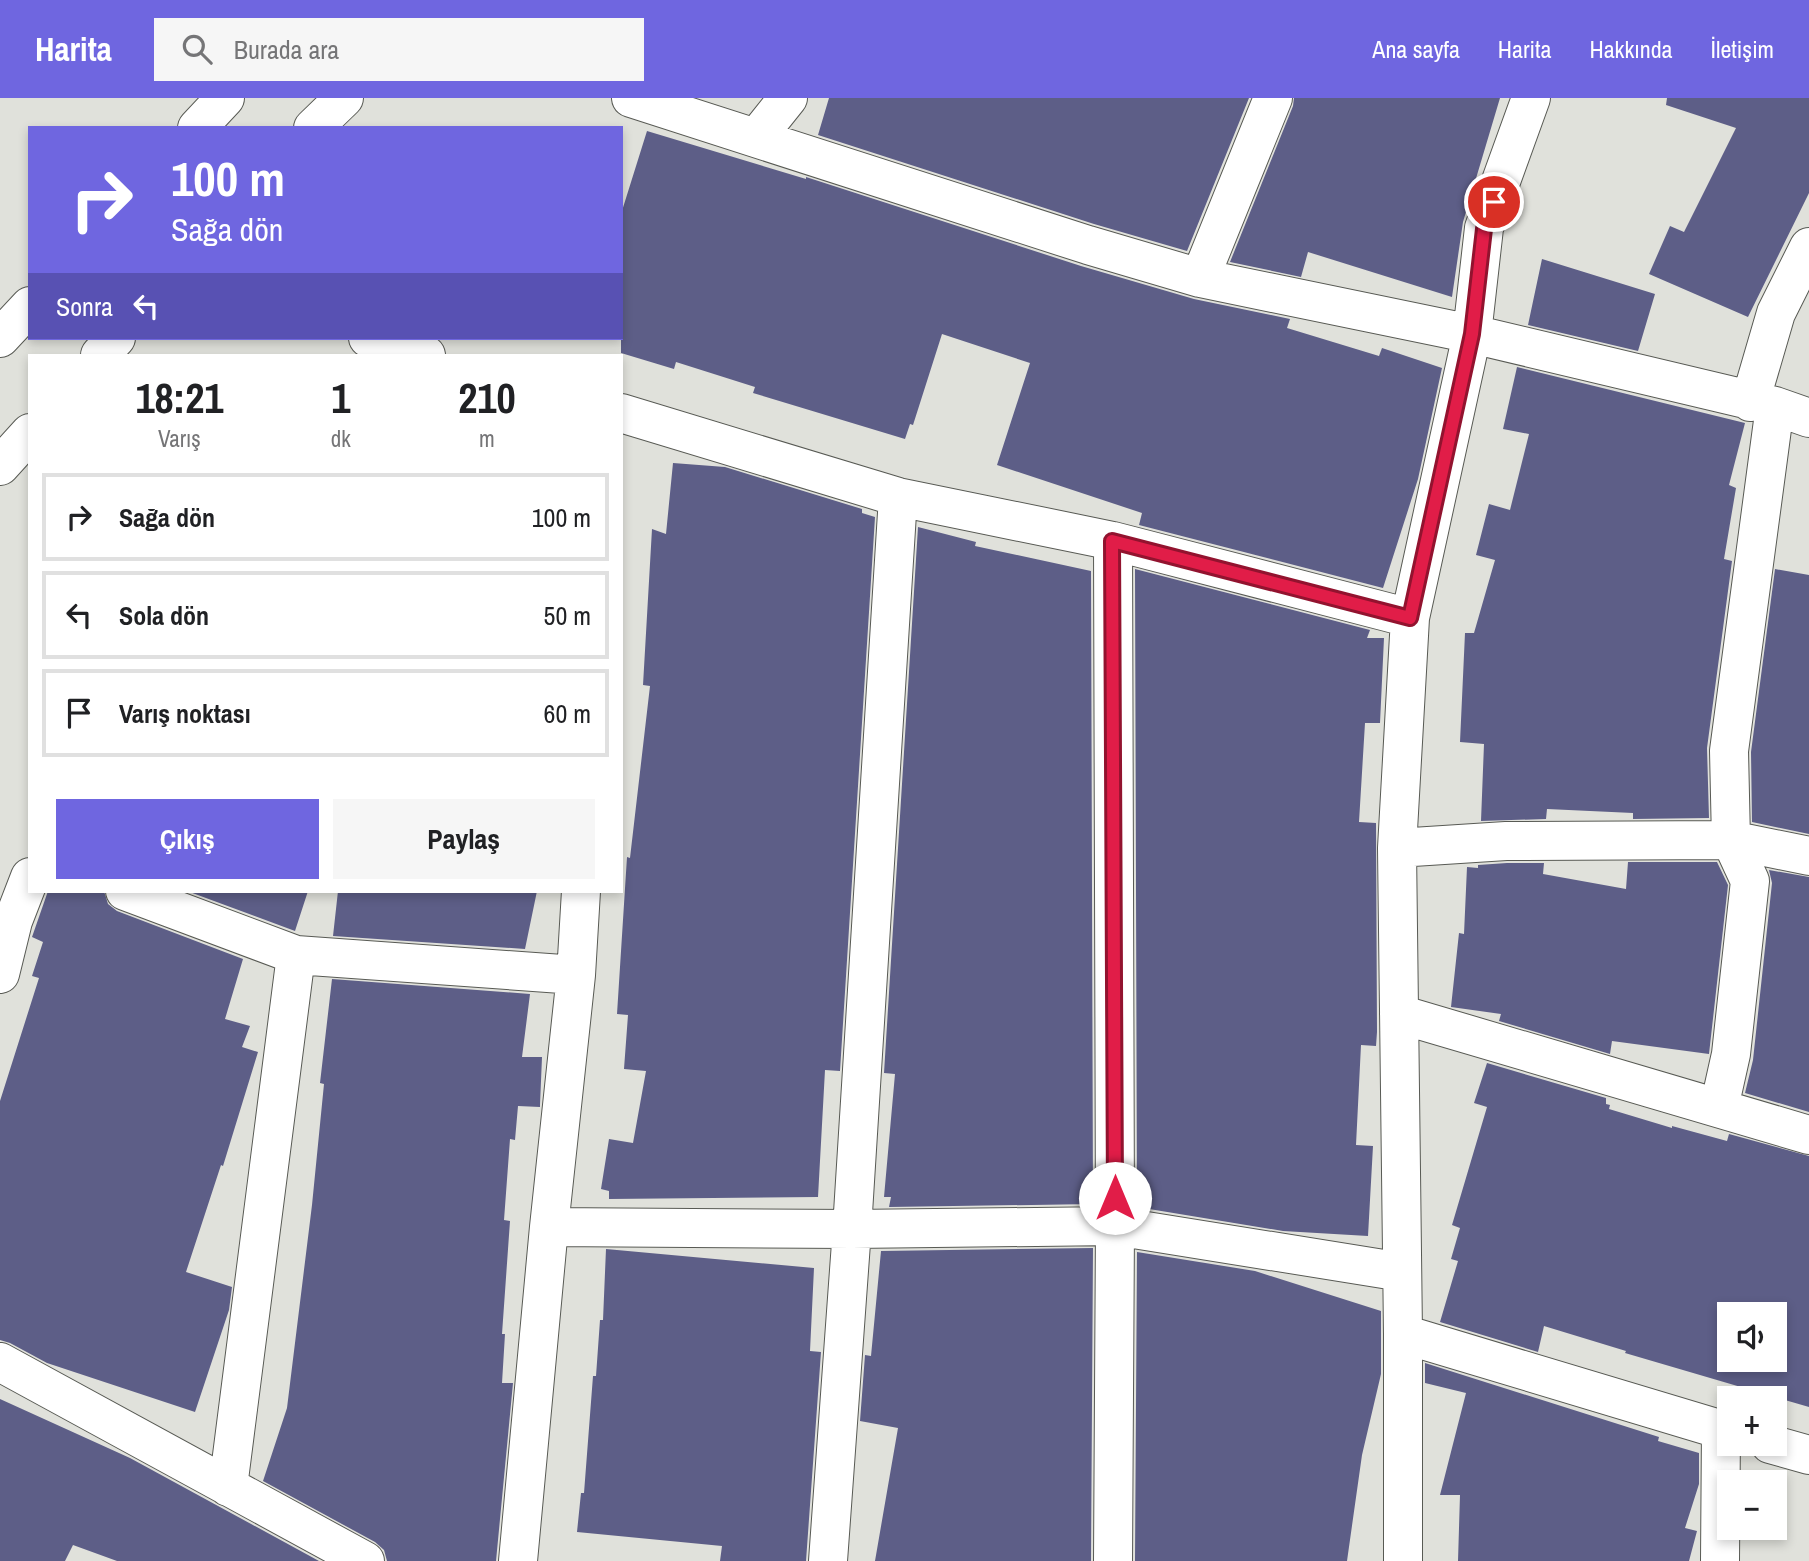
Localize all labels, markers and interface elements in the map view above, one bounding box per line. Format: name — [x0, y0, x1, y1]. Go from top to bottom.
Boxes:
search box — [154, 18, 644, 81]
text: Harita — [35, 27, 112, 71]
icon: search — [178, 30, 216, 68]
text: Burada ara — [234, 32, 339, 67]
text: Ana sayfa — [1372, 33, 1460, 65]
text: Harita — [1498, 33, 1551, 65]
text: Hakkında — [1589, 33, 1673, 65]
text: İletişim — [1711, 33, 1774, 65]
text: 100 m — [171, 145, 285, 211]
icon: right — [56, 154, 147, 245]
pin — [1464, 172, 1524, 232]
icon: arrive — [1475, 183, 1513, 221]
text: Sağa dön — [171, 208, 283, 251]
icon: left — [127, 287, 165, 325]
text: Sonra — [56, 289, 113, 324]
text: 18:21 — [135, 370, 223, 426]
text: 1 — [331, 370, 350, 426]
text: 210 — [458, 370, 516, 426]
text: Varış — [158, 423, 201, 454]
text: dk — [331, 423, 351, 454]
text: m — [479, 423, 495, 454]
icon: right — [60, 498, 98, 536]
text: Sağa dön — [119, 500, 215, 535]
text: 100 m — [532, 500, 591, 535]
icon: left — [60, 596, 98, 634]
text: Sola dön — [119, 598, 209, 633]
text: 50 m — [544, 598, 591, 633]
icon: arrive — [60, 694, 98, 732]
text: Varış noktası — [119, 696, 251, 731]
text: 60 m — [544, 696, 591, 731]
button: Çıkış — [56, 799, 319, 879]
button: Paylaş — [333, 799, 595, 879]
position arrow — [1078, 1161, 1152, 1235]
map controls — [1717, 1302, 1787, 1540]
button: sound — [1717, 1302, 1787, 1372]
button: + — [1717, 1386, 1787, 1456]
button: − — [1717, 1470, 1787, 1540]

